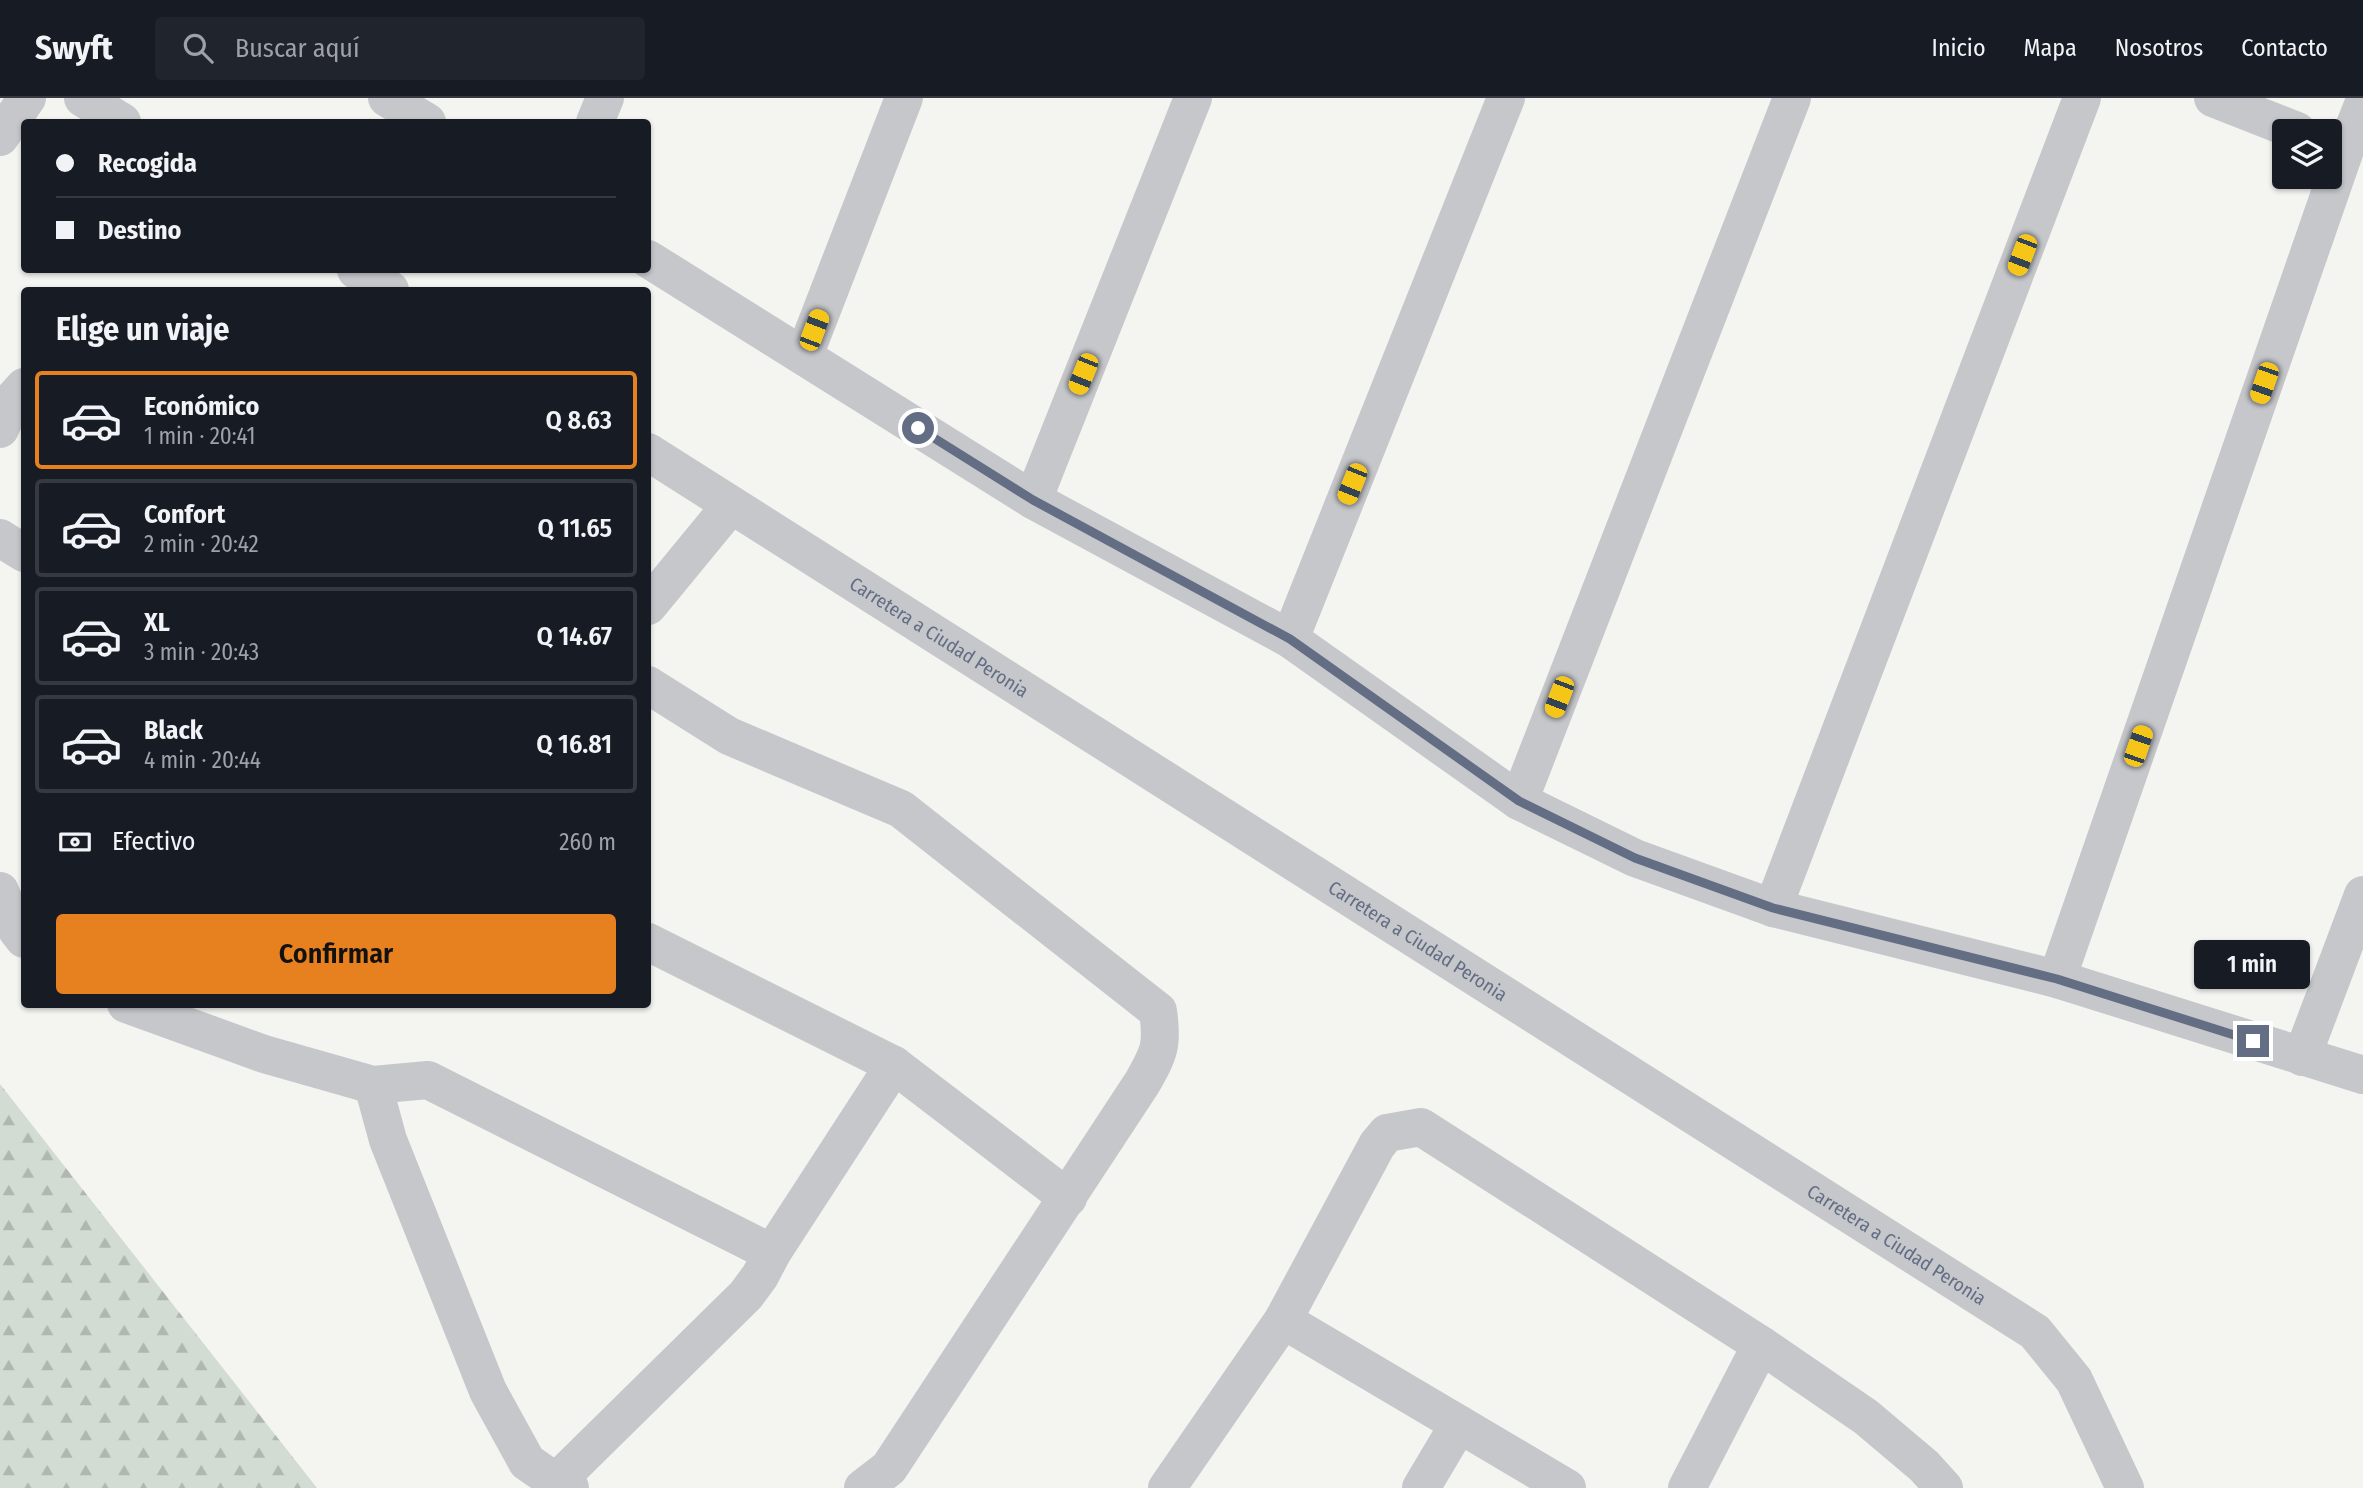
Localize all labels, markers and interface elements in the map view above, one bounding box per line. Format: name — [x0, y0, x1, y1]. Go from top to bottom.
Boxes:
search box — [155, 17, 645, 80]
text: Swyft — [35, 28, 113, 68]
icon: search — [179, 29, 217, 67]
text: Buscar aquí — [235, 33, 360, 64]
text: Inicio — [1932, 34, 1986, 62]
text: Mapa — [2024, 34, 2077, 62]
text: Nosotros — [2115, 34, 2203, 62]
text: Contacto — [2241, 34, 2328, 62]
map controls — [2272, 119, 2342, 189]
button: layers — [2272, 119, 2342, 189]
text: Recogida — [98, 148, 197, 179]
text: Destino — [98, 215, 181, 246]
car — [2005, 232, 2040, 278]
car — [797, 307, 832, 353]
text: Elige un viaje — [56, 310, 229, 348]
car — [1066, 351, 1101, 397]
car — [2248, 360, 2281, 406]
icon: car — [60, 389, 123, 452]
text: Económico — [144, 391, 259, 422]
text: Q 8.63 — [545, 405, 612, 436]
route start — [902, 412, 934, 444]
text: 1 min · 20:41 — [144, 422, 255, 450]
car — [1335, 461, 1370, 507]
icon: car — [60, 497, 123, 560]
text: Confort — [144, 499, 225, 530]
text: Q 11.65 — [537, 513, 612, 544]
text: 2 min · 20:42 — [144, 530, 259, 558]
street label: Carretera a Ciudad Peronia — [845, 572, 1033, 703]
icon: car — [60, 605, 123, 668]
text: XL — [144, 607, 170, 638]
text: Q 14.67 — [537, 621, 612, 652]
text: 3 min · 20:43 — [144, 638, 259, 666]
car — [1542, 674, 1577, 720]
icon: car — [60, 713, 123, 776]
text: Black — [144, 715, 203, 746]
car — [2122, 723, 2155, 769]
text: Q 16.81 — [536, 729, 612, 760]
text: 4 min · 20:44 — [144, 746, 261, 774]
icon: cash — [56, 823, 94, 861]
text: Efectivo — [112, 826, 196, 857]
text: 260 m — [559, 828, 616, 856]
street label: Carretera a Ciudad Peronia — [1324, 876, 1512, 1006]
button: Confirmar — [56, 914, 616, 994]
callout: 1 min — [2195, 940, 2311, 988]
text: 1 min — [2227, 950, 2277, 978]
route end — [2237, 1025, 2269, 1057]
street label: Carretera a Ciudad Peronia — [1803, 1180, 1990, 1310]

